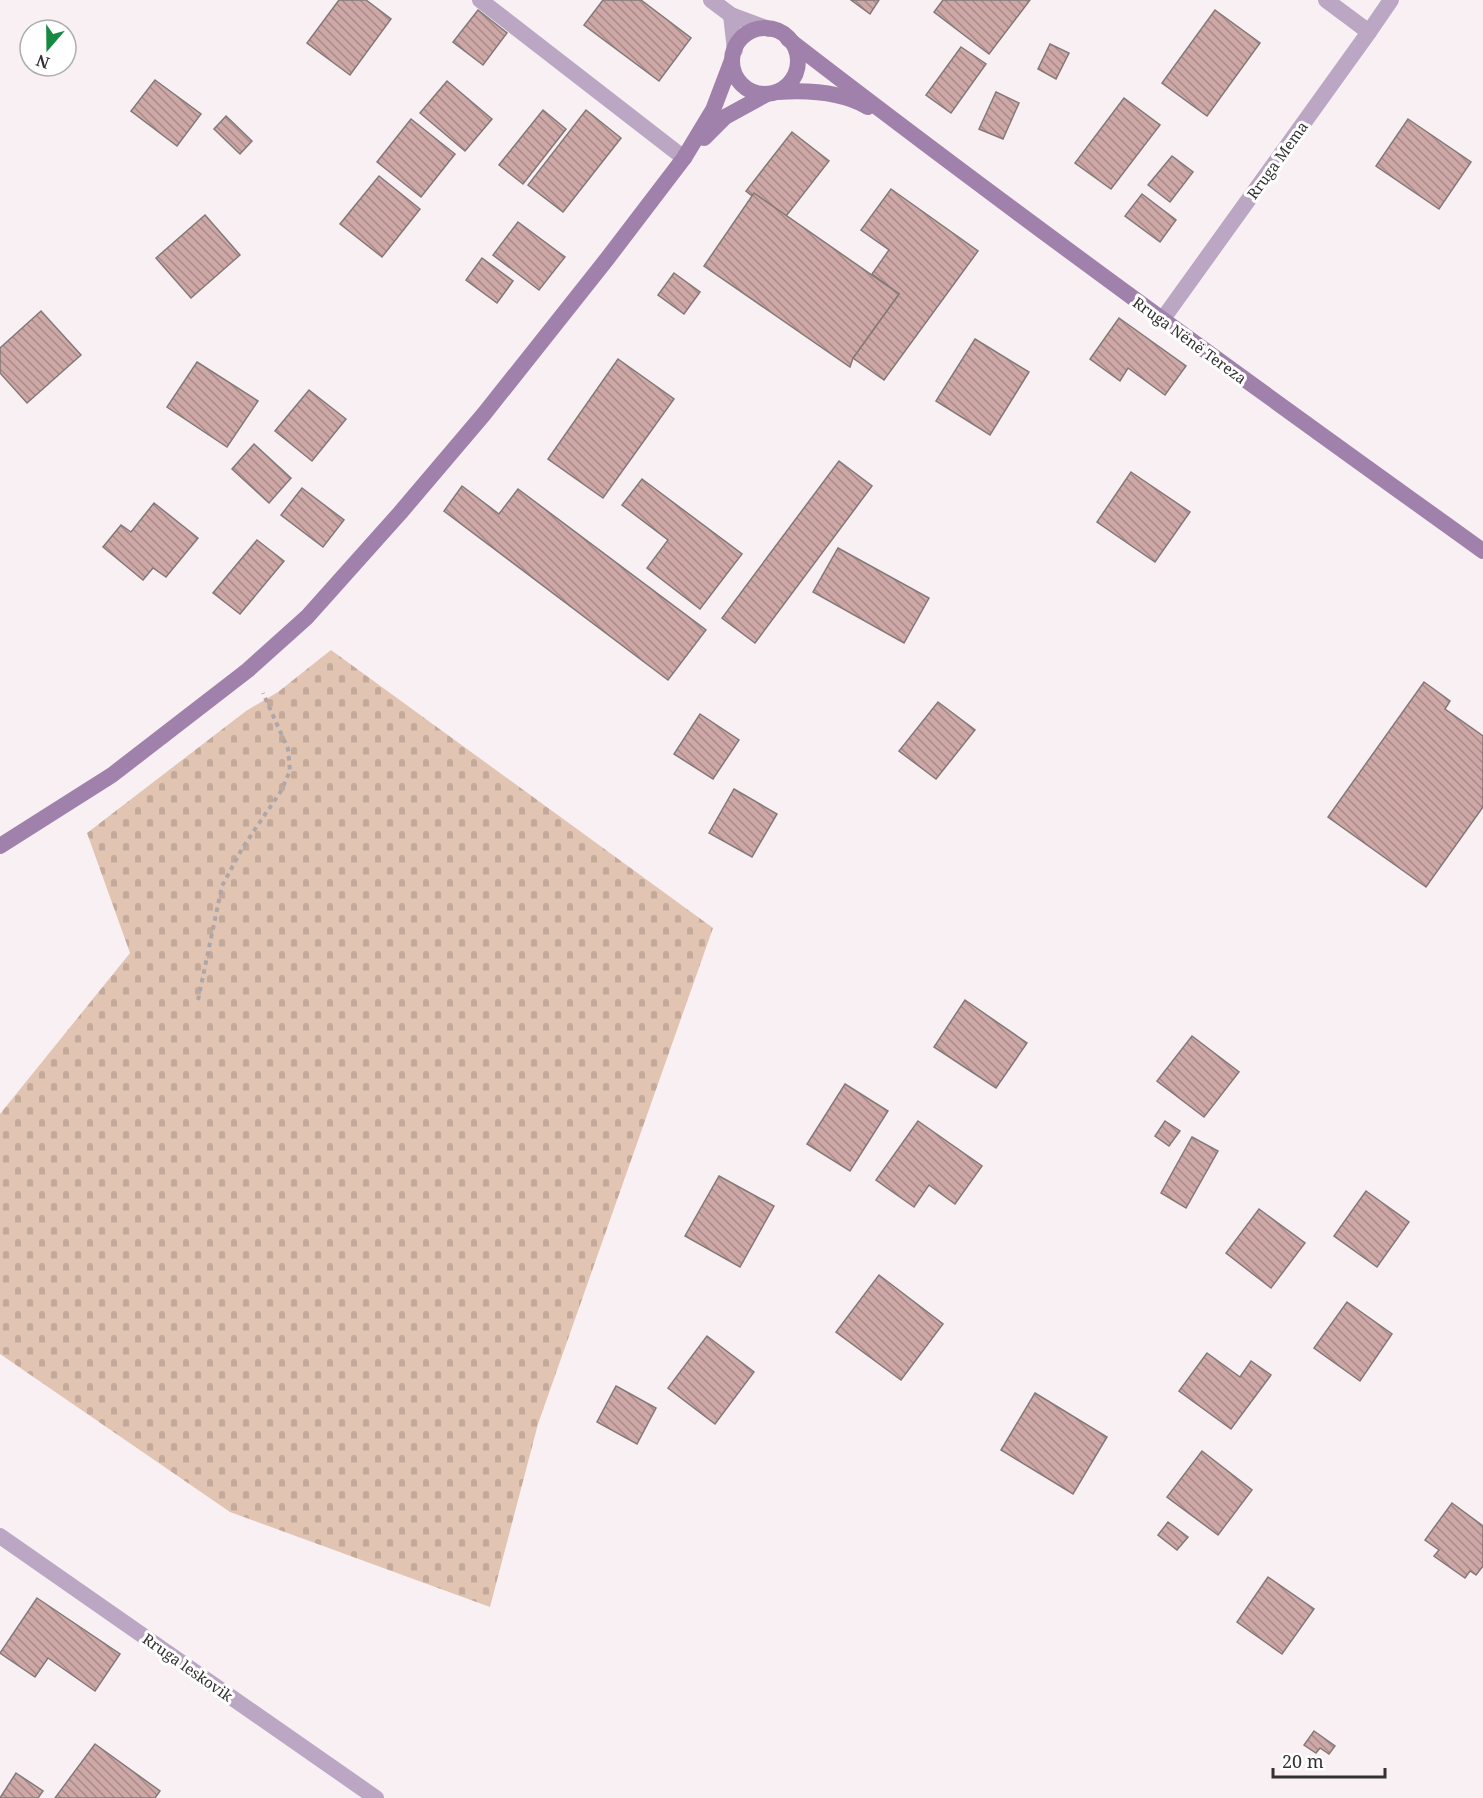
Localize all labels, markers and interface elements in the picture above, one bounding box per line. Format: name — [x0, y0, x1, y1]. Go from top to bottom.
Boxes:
north arrow — [18, 18, 78, 78]
text: N — [33, 49, 53, 75]
street label: Rruga Mema — [1242, 117, 1312, 203]
street label: Rruga Nënë Tereza — [1129, 292, 1251, 388]
street label: Rruga leskovik — [139, 1628, 237, 1706]
scale bar — [1273, 1741, 1386, 1779]
text: 20 m — [1282, 1749, 1324, 1773]

